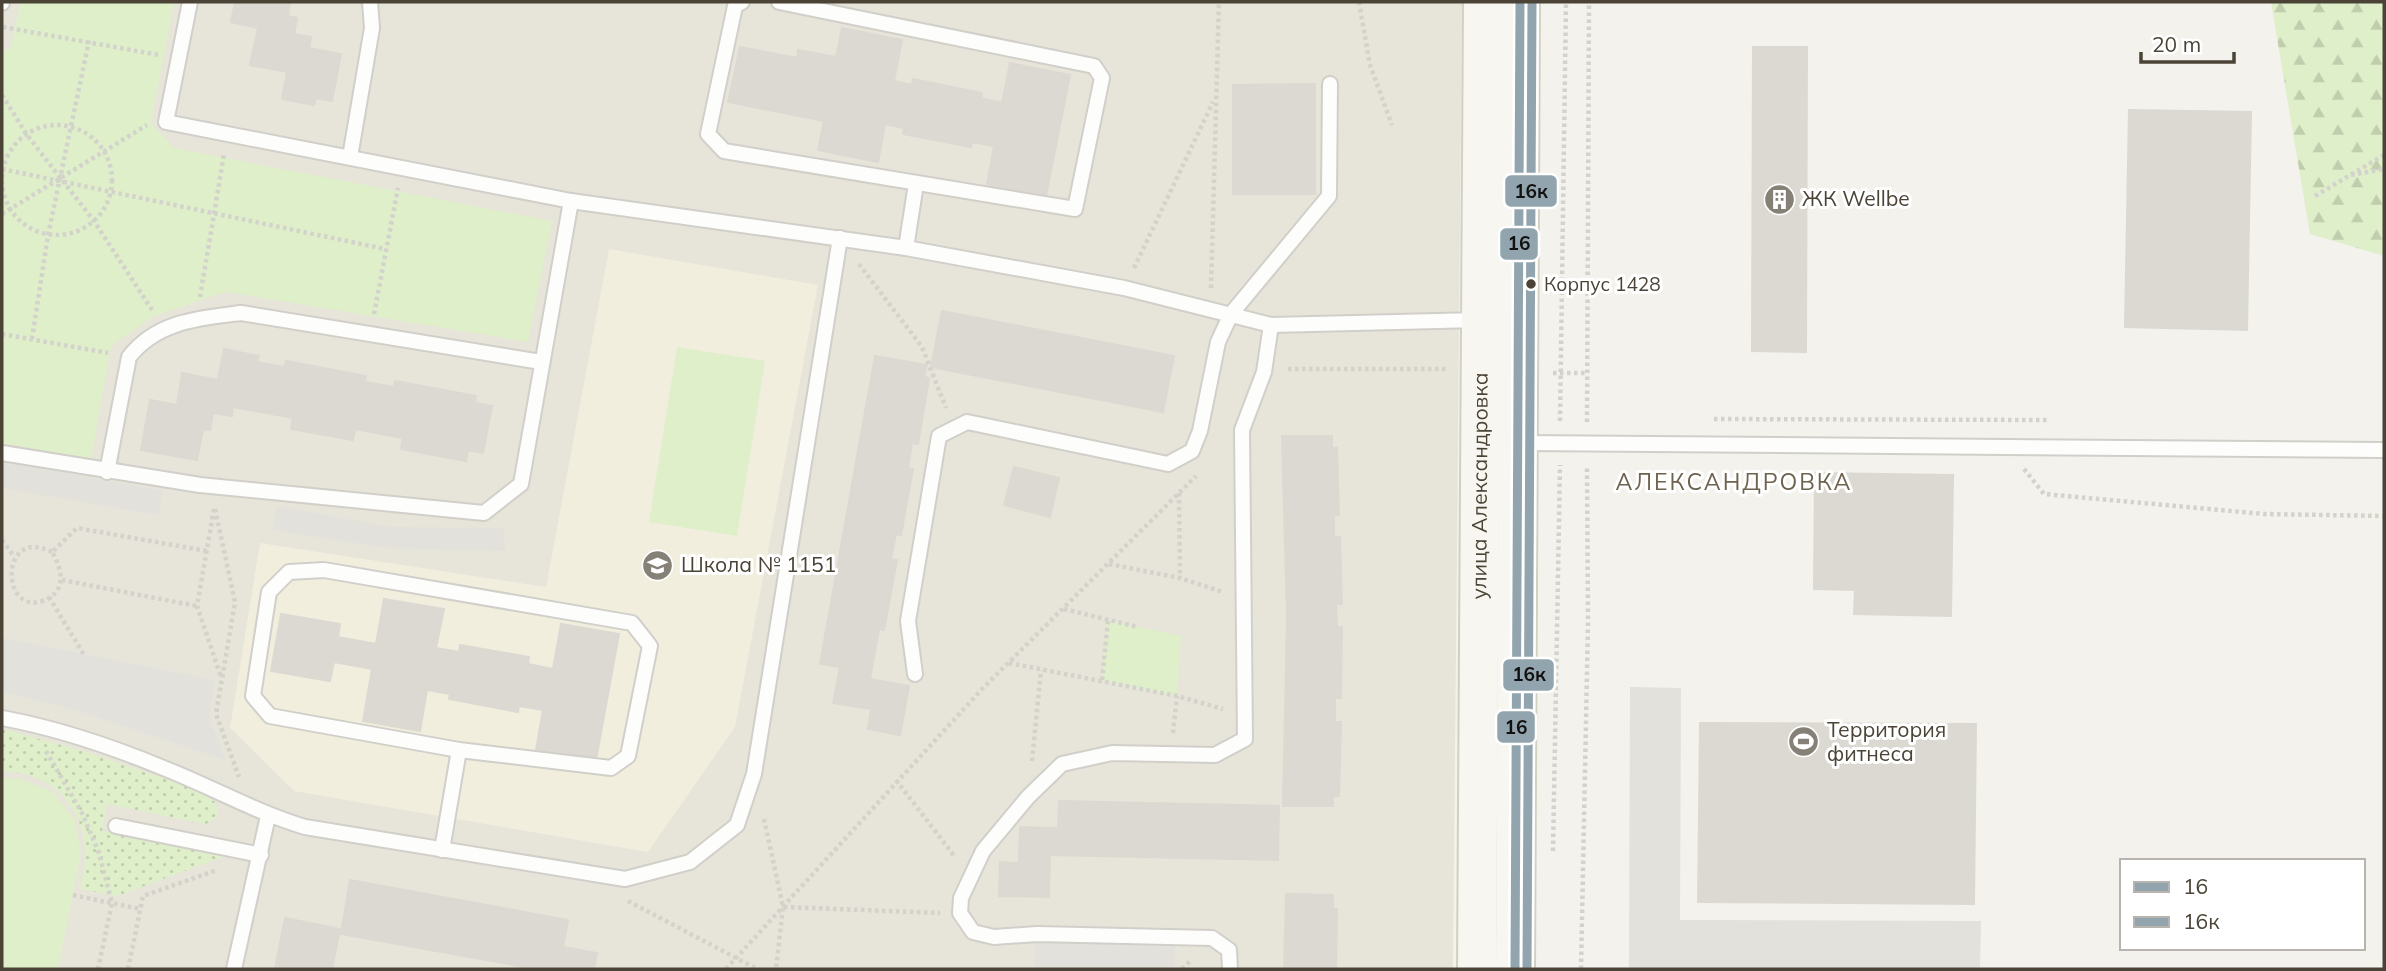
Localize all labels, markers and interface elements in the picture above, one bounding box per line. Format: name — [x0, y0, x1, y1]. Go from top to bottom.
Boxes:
scale bar — [2141, 21, 2234, 65]
text: 20 m — [2152, 31, 2201, 57]
line badge: 16к — [1504, 174, 1558, 208]
text: 16к — [1514, 179, 1548, 203]
building icon: ЖК Wellbe — [1762, 182, 1796, 216]
place label: ЖК Wellbe — [1802, 185, 1910, 211]
line badge: 16 — [1499, 227, 1539, 261]
text: 16 — [1508, 231, 1530, 255]
place label: Корпус 1428 — [1544, 272, 1661, 296]
marker: Корпус 1428 — [1524, 277, 1538, 291]
street label: улица Александровка — [1465, 372, 1493, 600]
district label: АЛЕКСАНДРОВКА — [1616, 467, 1852, 496]
school or university icon: Школа № 1151 — [641, 548, 675, 582]
place label: Школа № 1151 — [681, 551, 836, 577]
line badge: 16к — [1502, 658, 1555, 692]
text: 16к — [1512, 662, 1546, 686]
line badge: 16 — [1496, 710, 1536, 744]
text: 16 — [1505, 715, 1527, 739]
place label: Территория фитнеса — [1827, 716, 1946, 766]
sports icon: Территория фитнеса — [1787, 725, 1821, 759]
legend — [2120, 859, 2365, 950]
text: 16 — [2183, 873, 2208, 899]
text: 16к — [2183, 908, 2220, 934]

